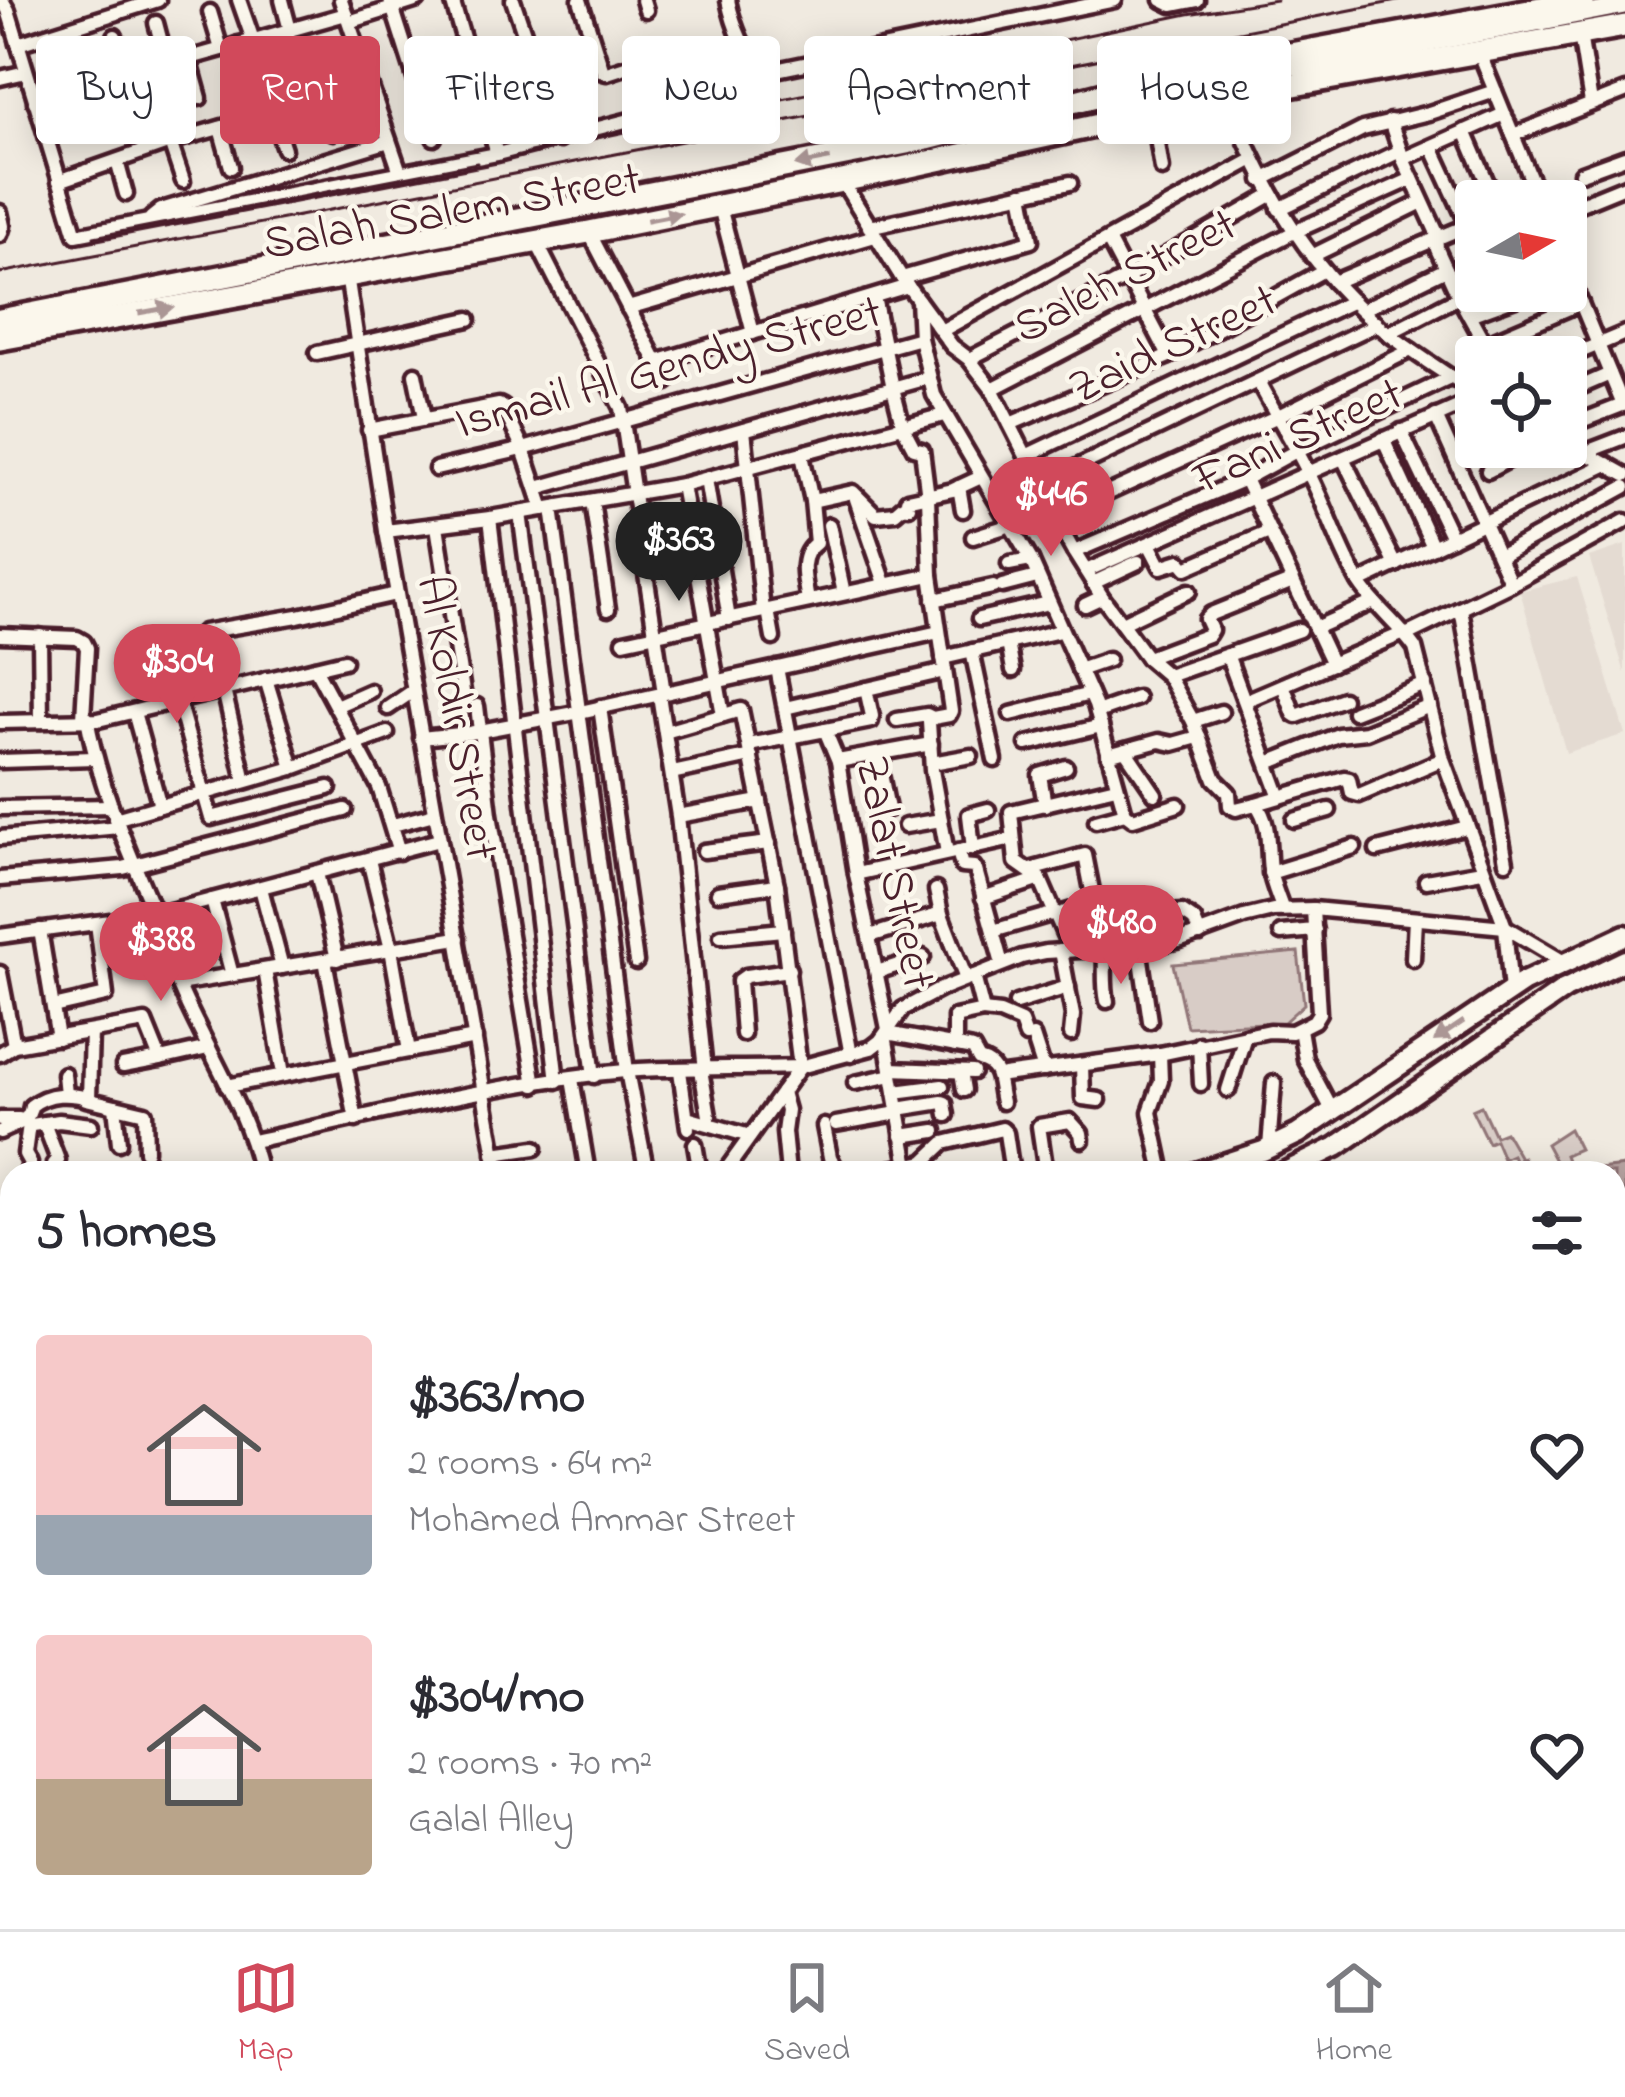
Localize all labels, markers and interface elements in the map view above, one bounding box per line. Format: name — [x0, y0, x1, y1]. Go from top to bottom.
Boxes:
chip: Buy — [36, 36, 196, 144]
chip: Rent — [220, 36, 380, 144]
chip: Filters — [404, 36, 598, 144]
chip: New — [622, 36, 780, 144]
chip: Apartment — [804, 36, 1073, 144]
chip: House — [1097, 36, 1291, 144]
street label: Salah Salem Street — [258, 145, 646, 281]
one-way arrow — [793, 153, 831, 172]
north arrow — [1455, 180, 1587, 312]
map controls — [1455, 180, 1587, 468]
street label: Saleh Street — [1002, 192, 1250, 364]
one-way arrow — [646, 207, 683, 226]
street label: Zaid Street — [1059, 267, 1289, 425]
street label: Ismail Al Gendy Street — [448, 278, 890, 460]
one-way arrow — [138, 300, 176, 319]
button: locate — [1455, 336, 1587, 468]
street label: Fani Street — [1182, 361, 1415, 516]
pin: $446 — [980, 457, 1122, 559]
text: $446 — [1015, 467, 1087, 524]
pin: $363 — [608, 502, 750, 604]
text: $363 — [643, 512, 715, 569]
street label: Al Koldir Street — [396, 570, 514, 866]
pin: $304 — [106, 624, 248, 726]
text: $304 — [141, 634, 213, 691]
street label: Zalat Street — [834, 750, 952, 996]
pin: $480 — [1050, 885, 1192, 987]
text: $480 — [1085, 895, 1157, 952]
pin: $388 — [90, 902, 232, 1004]
text: $388 — [127, 912, 195, 969]
one-way arrow — [1433, 1020, 1466, 1042]
text: 5 homes — [36, 1196, 217, 1271]
icon: filters — [1524, 1200, 1590, 1266]
text: $363/mo — [408, 1361, 585, 1436]
icon: home — [132, 1383, 276, 1527]
icon: heart — [1524, 1422, 1590, 1488]
text: 2 rooms · 64 m² — [408, 1436, 653, 1493]
text: Mohamed Ammar Street — [408, 1493, 796, 1550]
text: $304/mo — [408, 1661, 585, 1736]
icon: home — [132, 1683, 276, 1827]
icon: heart — [1524, 1722, 1590, 1788]
text: 2 rooms · 70 m² — [408, 1736, 652, 1793]
text: Galal Alley — [408, 1793, 574, 1850]
tab: Map — [233, 1955, 299, 2075]
tab: Saved — [764, 1955, 850, 2075]
tab: Home — [1316, 1955, 1392, 2075]

